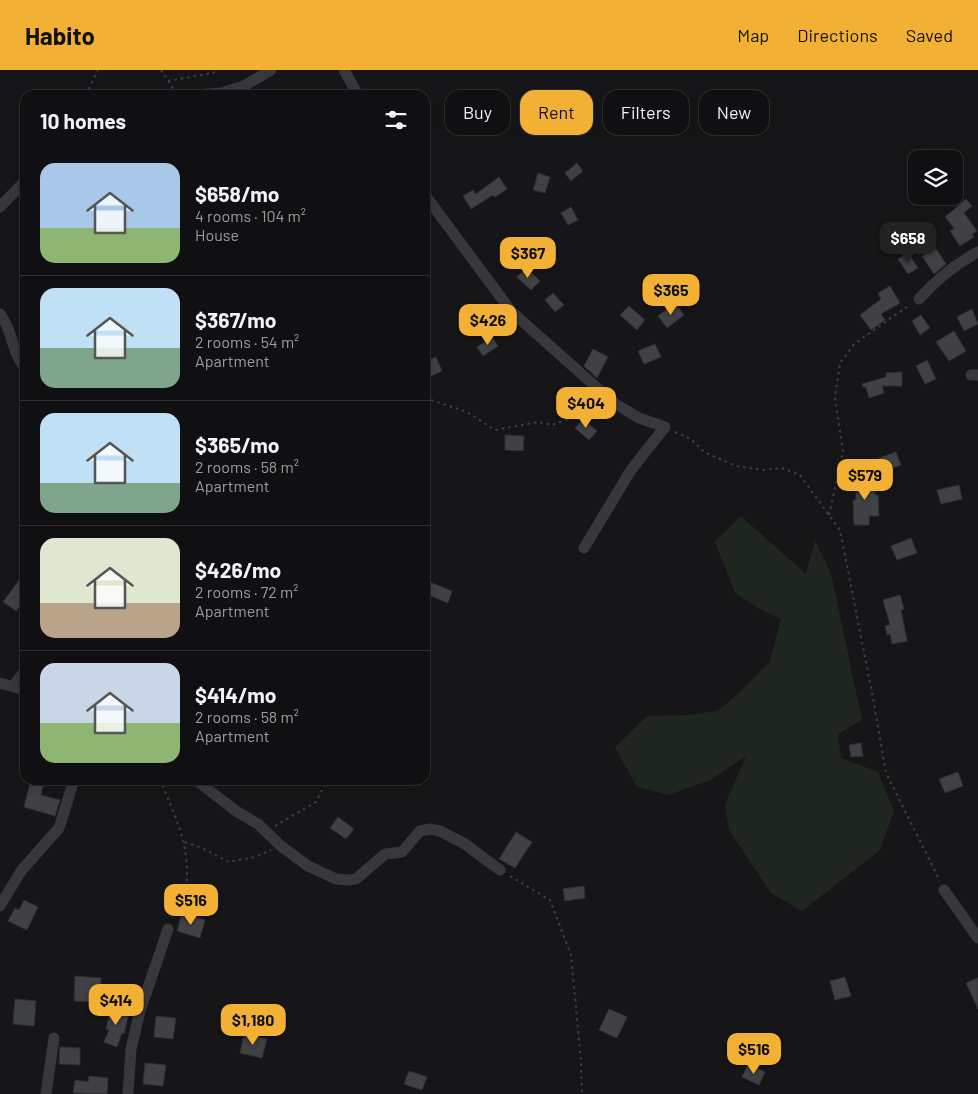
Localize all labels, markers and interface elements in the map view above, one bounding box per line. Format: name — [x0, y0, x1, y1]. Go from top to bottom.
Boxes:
text: Habito — [25, 21, 95, 50]
text: Map — [737, 24, 769, 46]
text: Directions — [797, 24, 878, 46]
text: Saved — [906, 24, 953, 46]
chip: Buy — [445, 90, 510, 135]
chip: Rent — [520, 90, 593, 135]
chip: Filters — [603, 90, 689, 135]
chip: New — [699, 90, 769, 135]
icon: filters — [382, 106, 410, 134]
text: 10 homes — [40, 108, 126, 133]
map controls — [908, 150, 963, 205]
button: layers — [908, 150, 963, 205]
text: $658/mo — [195, 181, 279, 206]
icon: home — [80, 183, 140, 243]
text: 4 rooms · 104 m² — [195, 206, 306, 225]
pin: $658 — [878, 222, 938, 264]
text: House — [195, 225, 239, 244]
text: $658 — [890, 228, 926, 247]
pin: $367 — [498, 236, 558, 279]
text: $367 — [511, 243, 545, 262]
pin: $365 — [641, 274, 701, 316]
text: $365 — [653, 280, 689, 299]
pin: $426 — [458, 304, 518, 346]
text: $367/mo — [195, 307, 276, 332]
icon: home — [80, 308, 140, 368]
text: $426 — [470, 310, 506, 329]
text: 2 rooms · 54 m² — [195, 332, 299, 351]
text: Apartment — [195, 351, 270, 370]
pin: $404 — [556, 386, 616, 429]
text: $404 — [567, 393, 605, 412]
text: $365/mo — [195, 432, 279, 457]
icon: home — [80, 433, 140, 493]
text: 2 rooms · 58 m² — [195, 457, 299, 476]
pin: $579 — [835, 458, 895, 501]
text: $579 — [848, 465, 882, 484]
text: Apartment — [195, 476, 270, 495]
text: $426/mo — [195, 557, 281, 582]
icon: home — [80, 558, 140, 618]
text: 2 rooms · 72 m² — [195, 582, 298, 601]
text: Apartment — [195, 601, 270, 620]
text: $414/mo — [195, 682, 276, 707]
icon: home — [80, 683, 140, 743]
text: 2 rooms · 58 m² — [195, 707, 299, 726]
text: Apartment — [195, 726, 270, 745]
pin: $516 — [161, 884, 221, 926]
text: $516 — [175, 890, 207, 909]
pin: $414 — [86, 984, 146, 1026]
text: $414 — [100, 990, 132, 1009]
pin: $1,180 — [212, 1004, 294, 1046]
text: $1,180 — [232, 1010, 274, 1029]
pin: $516 — [724, 1032, 784, 1075]
text: $516 — [738, 1039, 770, 1058]

